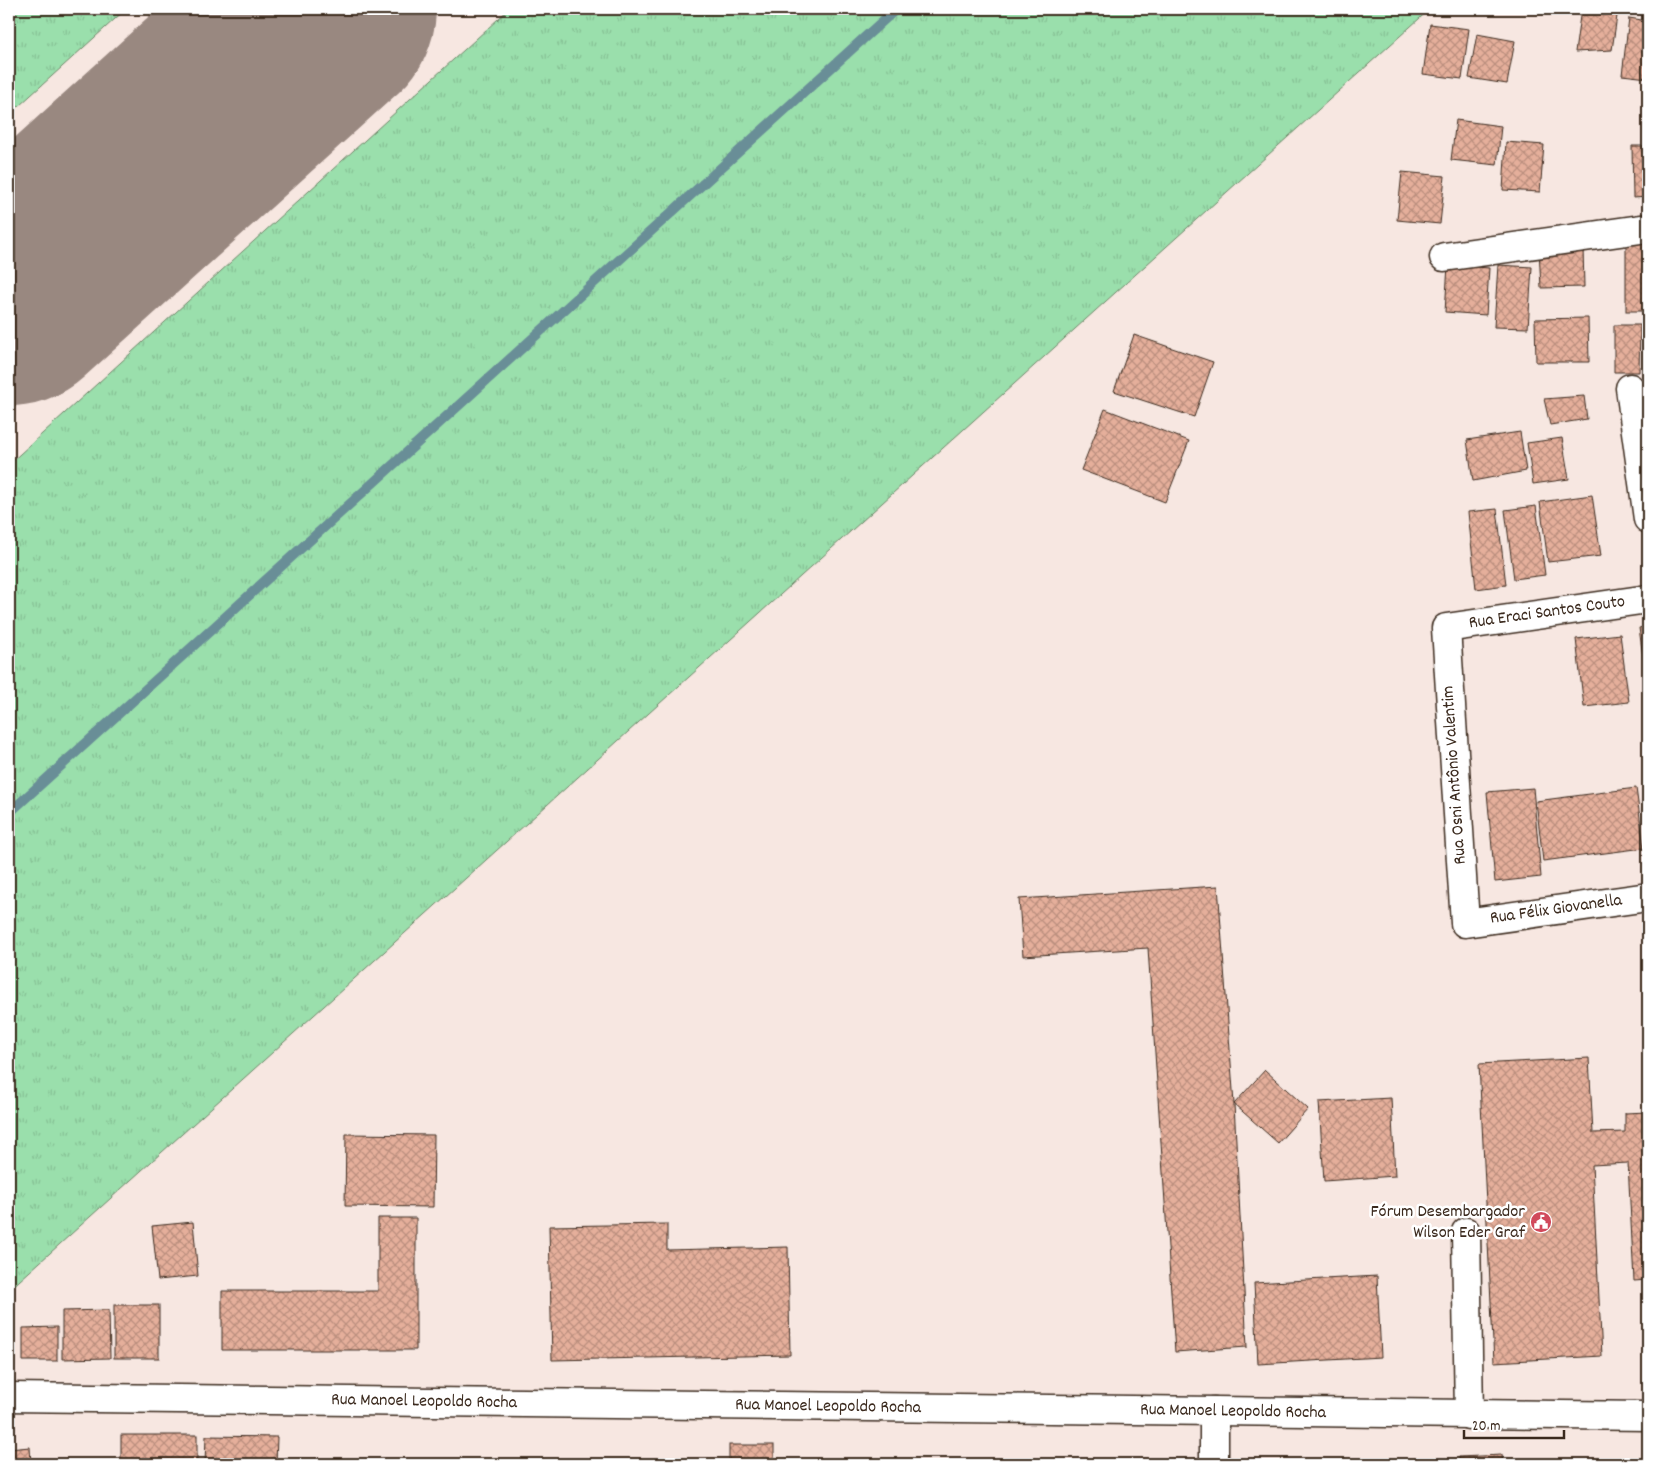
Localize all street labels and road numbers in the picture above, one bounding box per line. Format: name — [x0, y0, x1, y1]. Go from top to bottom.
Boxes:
street label: Rua Eraci Santos Couto — [1467, 590, 1627, 636]
street label: Rua Osni Antônio Valentim — [1436, 685, 1474, 865]
street label: Rua Félix Giovanella — [1488, 888, 1624, 932]
street label: Rua Manoel Leopoldo Rocha — [331, 1388, 518, 1416]
street label: Rua Manoel Leopoldo Rocha — [735, 1393, 922, 1421]
street label: Rua Manoel Leopoldo Rocha — [1140, 1398, 1327, 1426]

